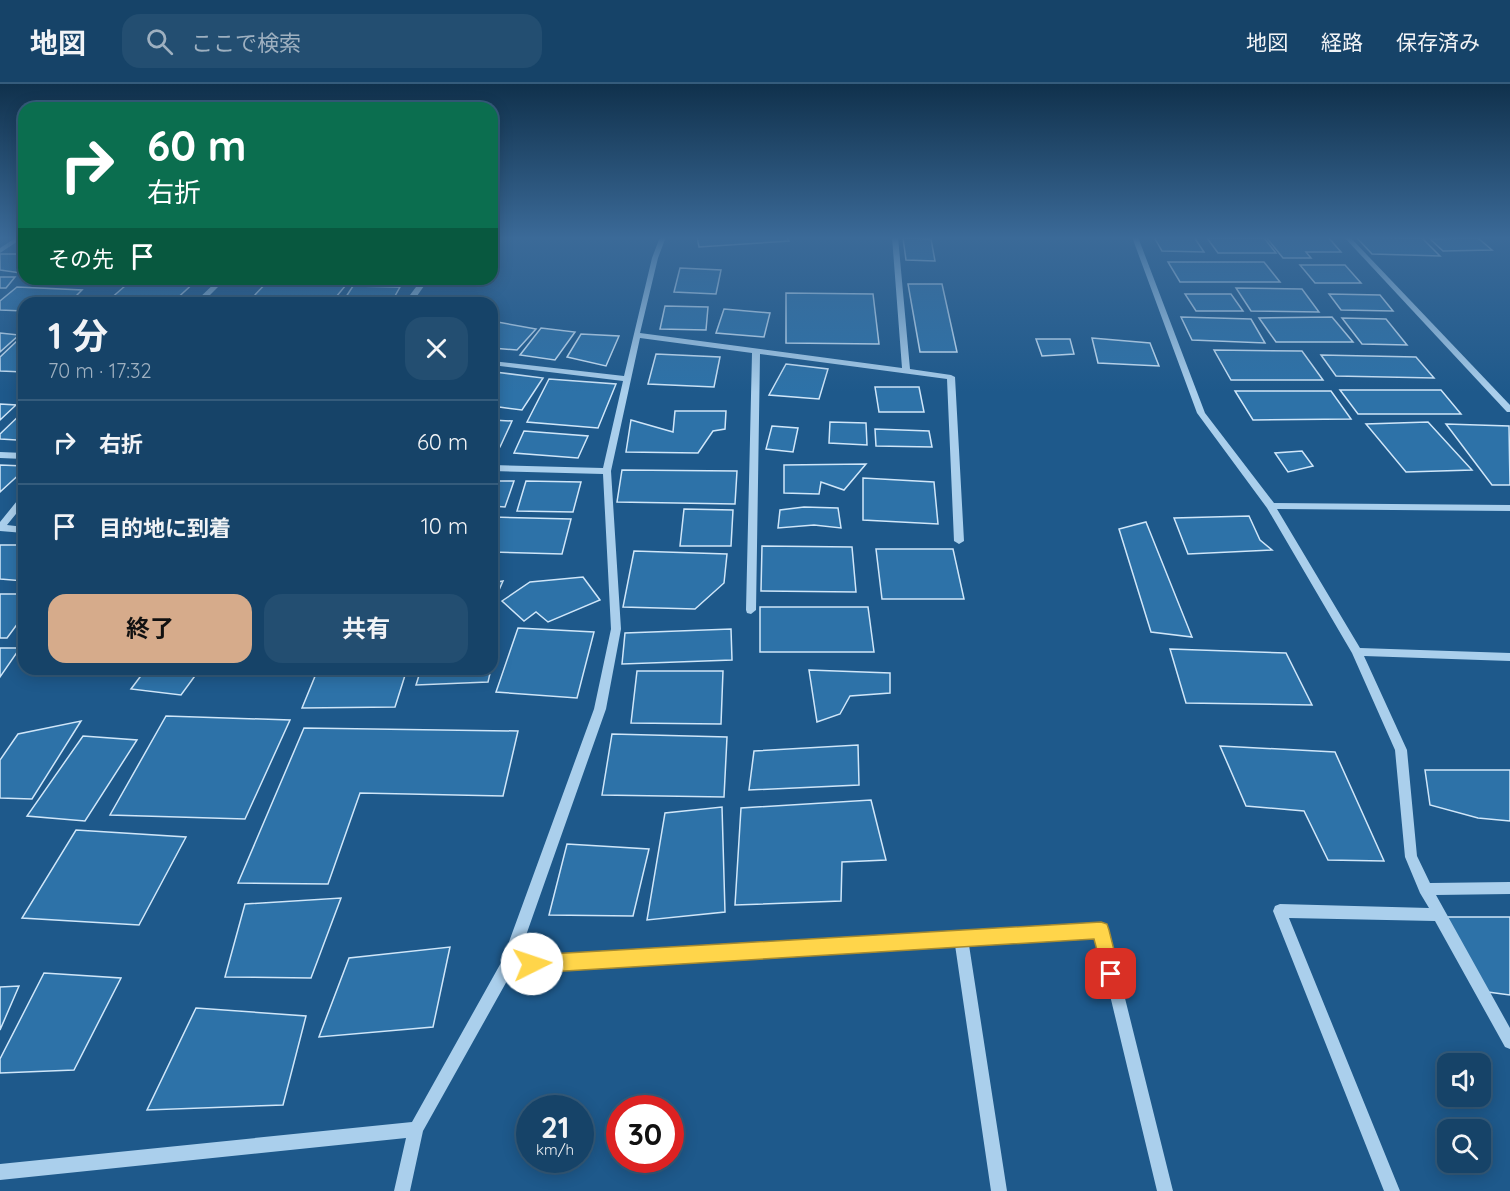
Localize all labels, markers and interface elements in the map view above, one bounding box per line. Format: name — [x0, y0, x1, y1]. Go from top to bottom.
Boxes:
search box — [122, 14, 542, 68]
text: 地図 — [30, 25, 86, 60]
icon: search — [143, 25, 176, 58]
text: ここで検索 — [191, 29, 301, 57]
text: 地図 — [1246, 29, 1288, 55]
text: 経路 — [1321, 29, 1363, 55]
text: 保存済み — [1396, 29, 1480, 55]
text: 60 m — [147, 119, 247, 172]
icon: right — [48, 126, 126, 204]
text: 右折 — [147, 175, 201, 209]
icon: arrive — [126, 240, 159, 273]
text: その先 — [48, 245, 114, 273]
text: 1 分 — [48, 313, 108, 358]
button: close — [405, 317, 468, 380]
text: 70 m · 17:32 — [48, 358, 152, 383]
icon: right — [48, 426, 81, 459]
text: 60 m — [417, 428, 468, 456]
text: 右折 — [99, 430, 143, 458]
icon: arrive — [48, 510, 81, 543]
text: 10 m — [421, 512, 468, 540]
text: 目的地に到着 — [99, 514, 231, 542]
button: 終了 — [48, 594, 252, 663]
button: 共有 — [264, 594, 468, 663]
position arrow — [500, 932, 564, 996]
pin — [1085, 948, 1136, 999]
icon: arrive — [1094, 957, 1127, 990]
map controls — [1437, 1053, 1491, 1173]
button: sound — [1437, 1053, 1491, 1107]
speed limit sign: 30 — [606, 1095, 684, 1173]
text: 21 — [541, 1108, 569, 1146]
button: search — [1437, 1119, 1491, 1173]
text: km/h — [536, 1140, 574, 1159]

